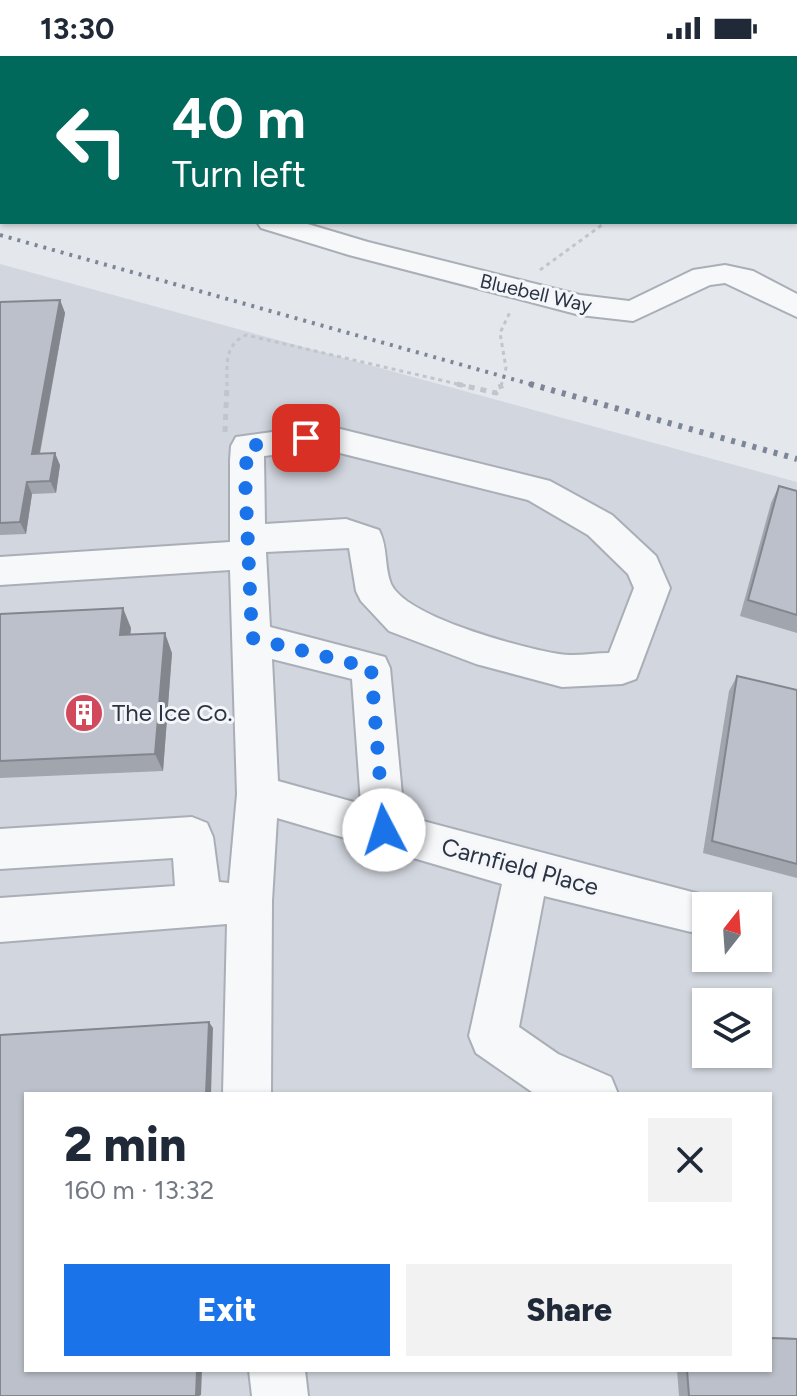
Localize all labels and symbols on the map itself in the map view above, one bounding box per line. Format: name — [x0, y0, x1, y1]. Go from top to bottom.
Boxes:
street label: Bluebell Way — [478, 268, 595, 318]
pin — [272, 404, 340, 472]
building icon: The Ice Co. — [63, 692, 105, 734]
place label: The Ice Co. — [112, 698, 232, 727]
position arrow — [342, 788, 426, 872]
street label: Carnfield Place — [438, 832, 602, 901]
north arrow — [692, 892, 772, 972]

